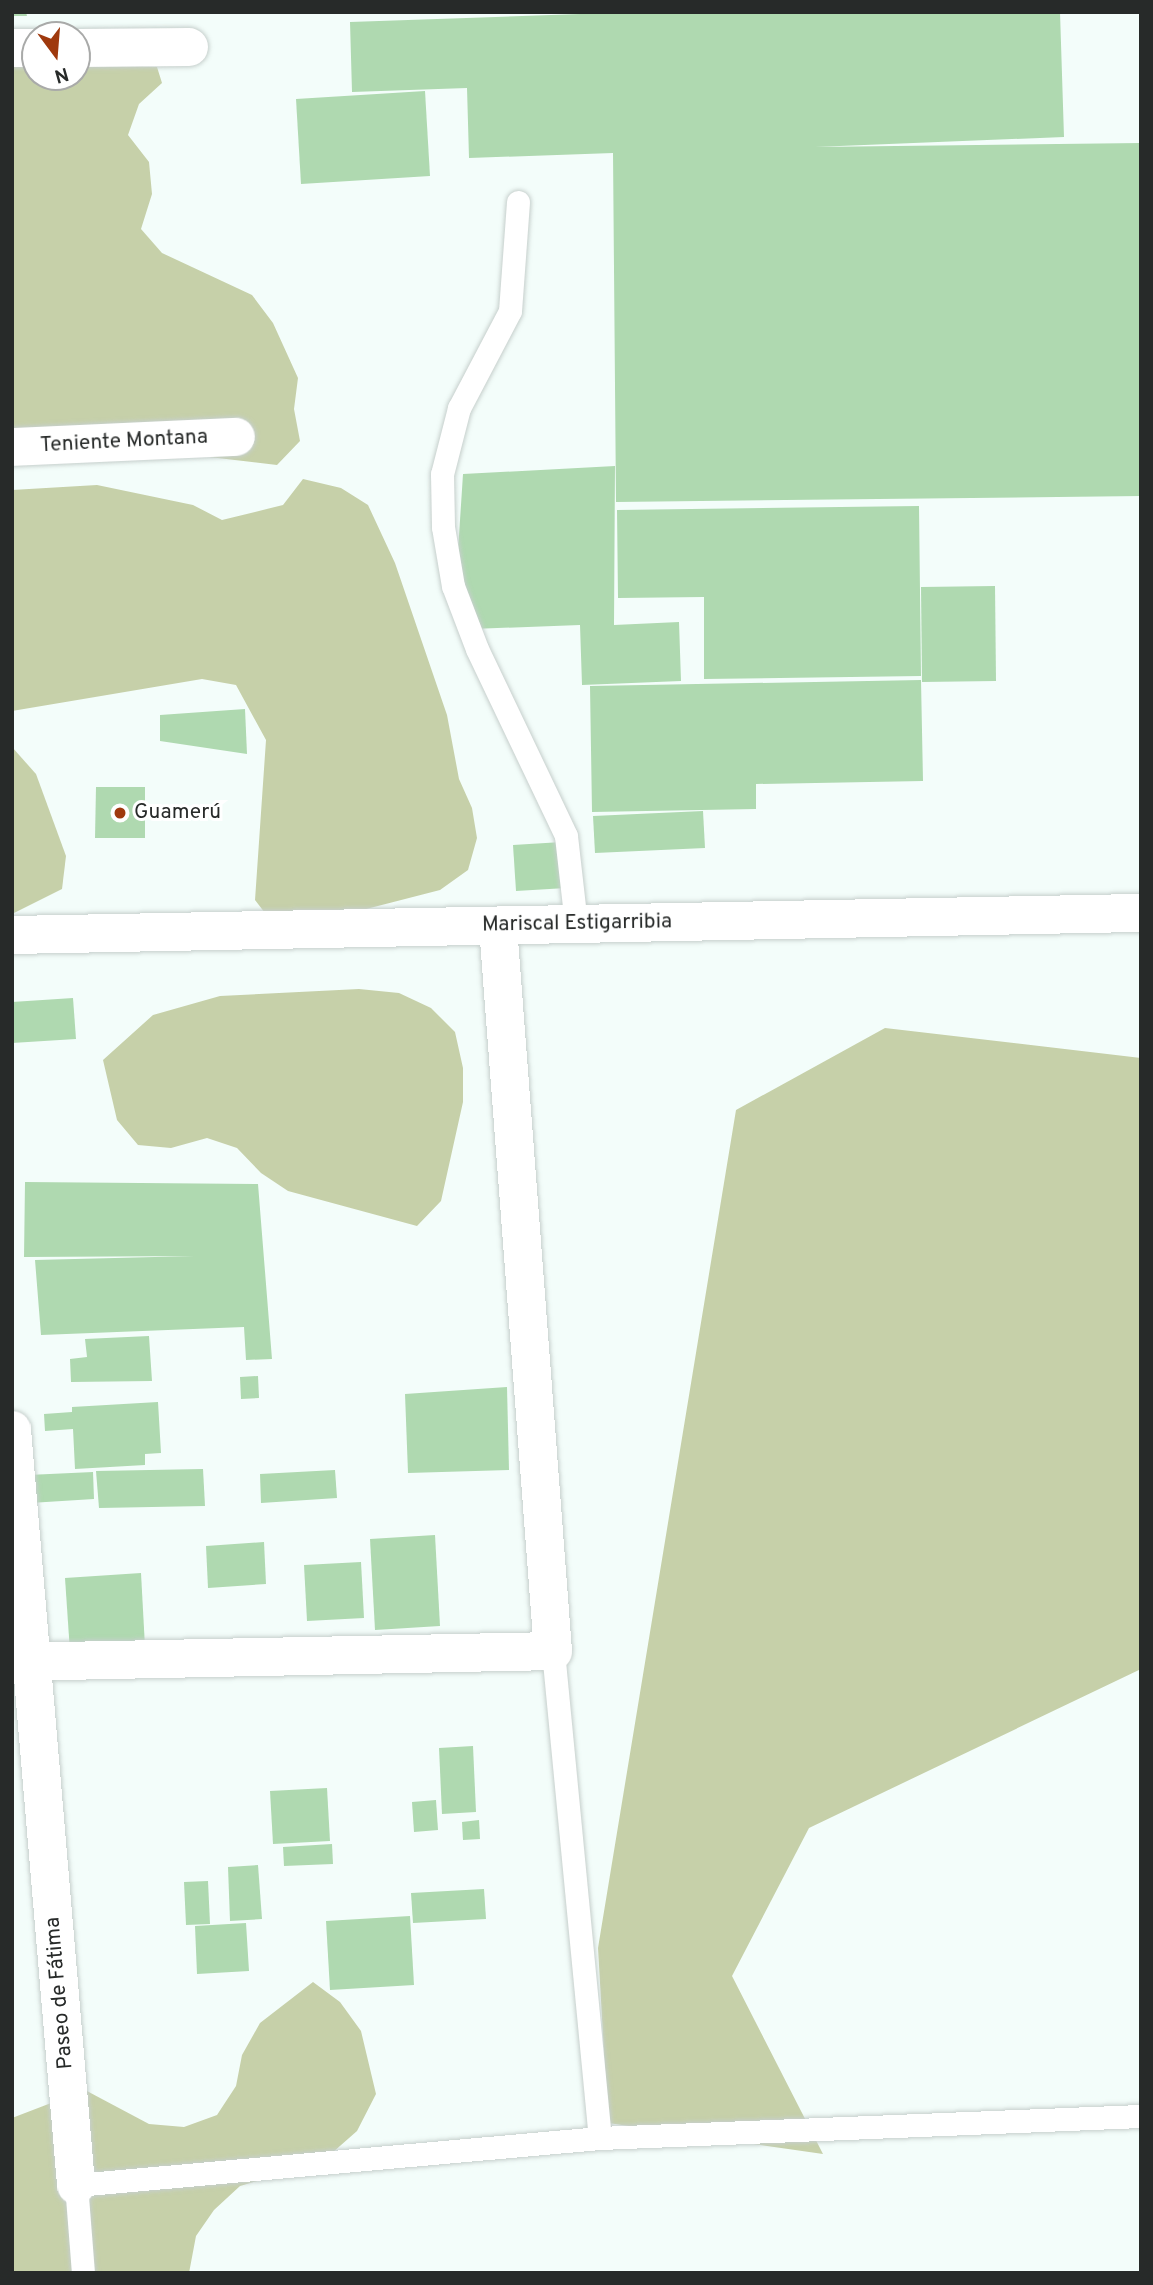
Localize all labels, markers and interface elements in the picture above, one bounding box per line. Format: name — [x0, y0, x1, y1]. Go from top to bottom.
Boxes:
north arrow — [21, 21, 91, 91]
text: N — [51, 61, 71, 88]
street label: Teniente Montana — [39, 425, 209, 459]
place label: Guamerú — [134, 800, 221, 826]
marker: Guamerú — [112, 805, 128, 821]
street label: Mariscal Estigarribia — [482, 910, 672, 938]
street label: Paseo de Fátima — [41, 1916, 79, 2070]

